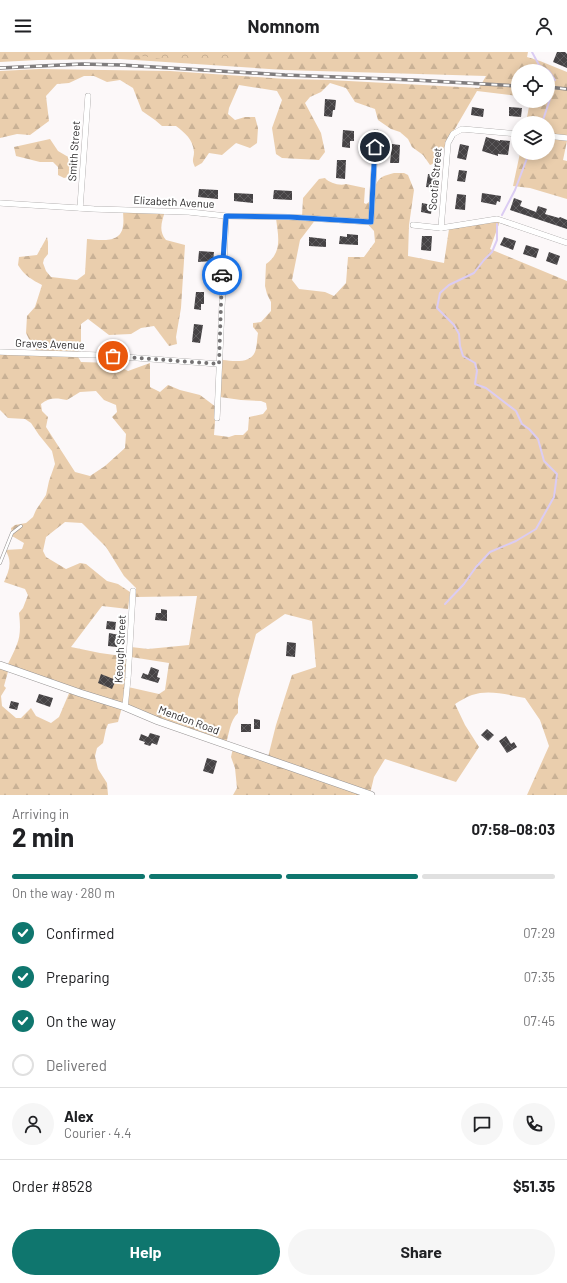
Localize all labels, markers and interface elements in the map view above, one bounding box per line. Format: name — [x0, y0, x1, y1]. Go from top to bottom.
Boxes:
icon: menu — [12, 15, 34, 37]
text: Nomnom — [248, 15, 319, 37]
icon: person — [533, 15, 555, 37]
map controls — [511, 64, 555, 160]
button: locate — [511, 64, 555, 108]
button: layers — [511, 116, 555, 160]
street label: Smith Street — [65, 120, 82, 182]
pin — [358, 130, 392, 164]
icon: home — [364, 136, 386, 158]
street label: Scotia Street — [425, 147, 444, 211]
street label: Elizabeth Avenue — [133, 193, 215, 210]
courier — [202, 255, 242, 295]
icon: car — [211, 264, 233, 286]
street label: Graves Avenue — [15, 336, 85, 351]
pin — [96, 339, 130, 373]
icon: bag — [102, 345, 124, 367]
street label: Keough Street — [111, 615, 128, 683]
street label: Mendon Road — [157, 702, 221, 737]
text: Arriving in — [12, 806, 69, 822]
text: 07:58–08:03 — [471, 820, 555, 838]
text: 2 min — [12, 821, 74, 852]
text: On the way · 280 m — [12, 885, 115, 901]
icon: check — [12, 922, 34, 944]
text: Confirmed — [46, 924, 114, 942]
text: 07:29 — [523, 925, 555, 941]
icon: check — [12, 966, 34, 988]
text: Preparing — [46, 968, 110, 986]
text: 07:35 — [524, 969, 555, 985]
icon: check — [12, 1010, 34, 1032]
text: On the way — [46, 1012, 116, 1030]
text: 07:45 — [523, 1013, 555, 1029]
text: Delivered — [46, 1056, 107, 1074]
button: person — [12, 1103, 54, 1145]
button: chat — [461, 1103, 503, 1145]
button: phone — [513, 1103, 555, 1145]
text: Alex — [64, 1107, 94, 1125]
text: Courier · 4.4 — [64, 1125, 132, 1141]
text: Order #8528 — [12, 1177, 93, 1195]
text: $51.35 — [513, 1177, 555, 1195]
button: Help — [12, 1229, 280, 1275]
button: Share — [288, 1229, 555, 1275]

